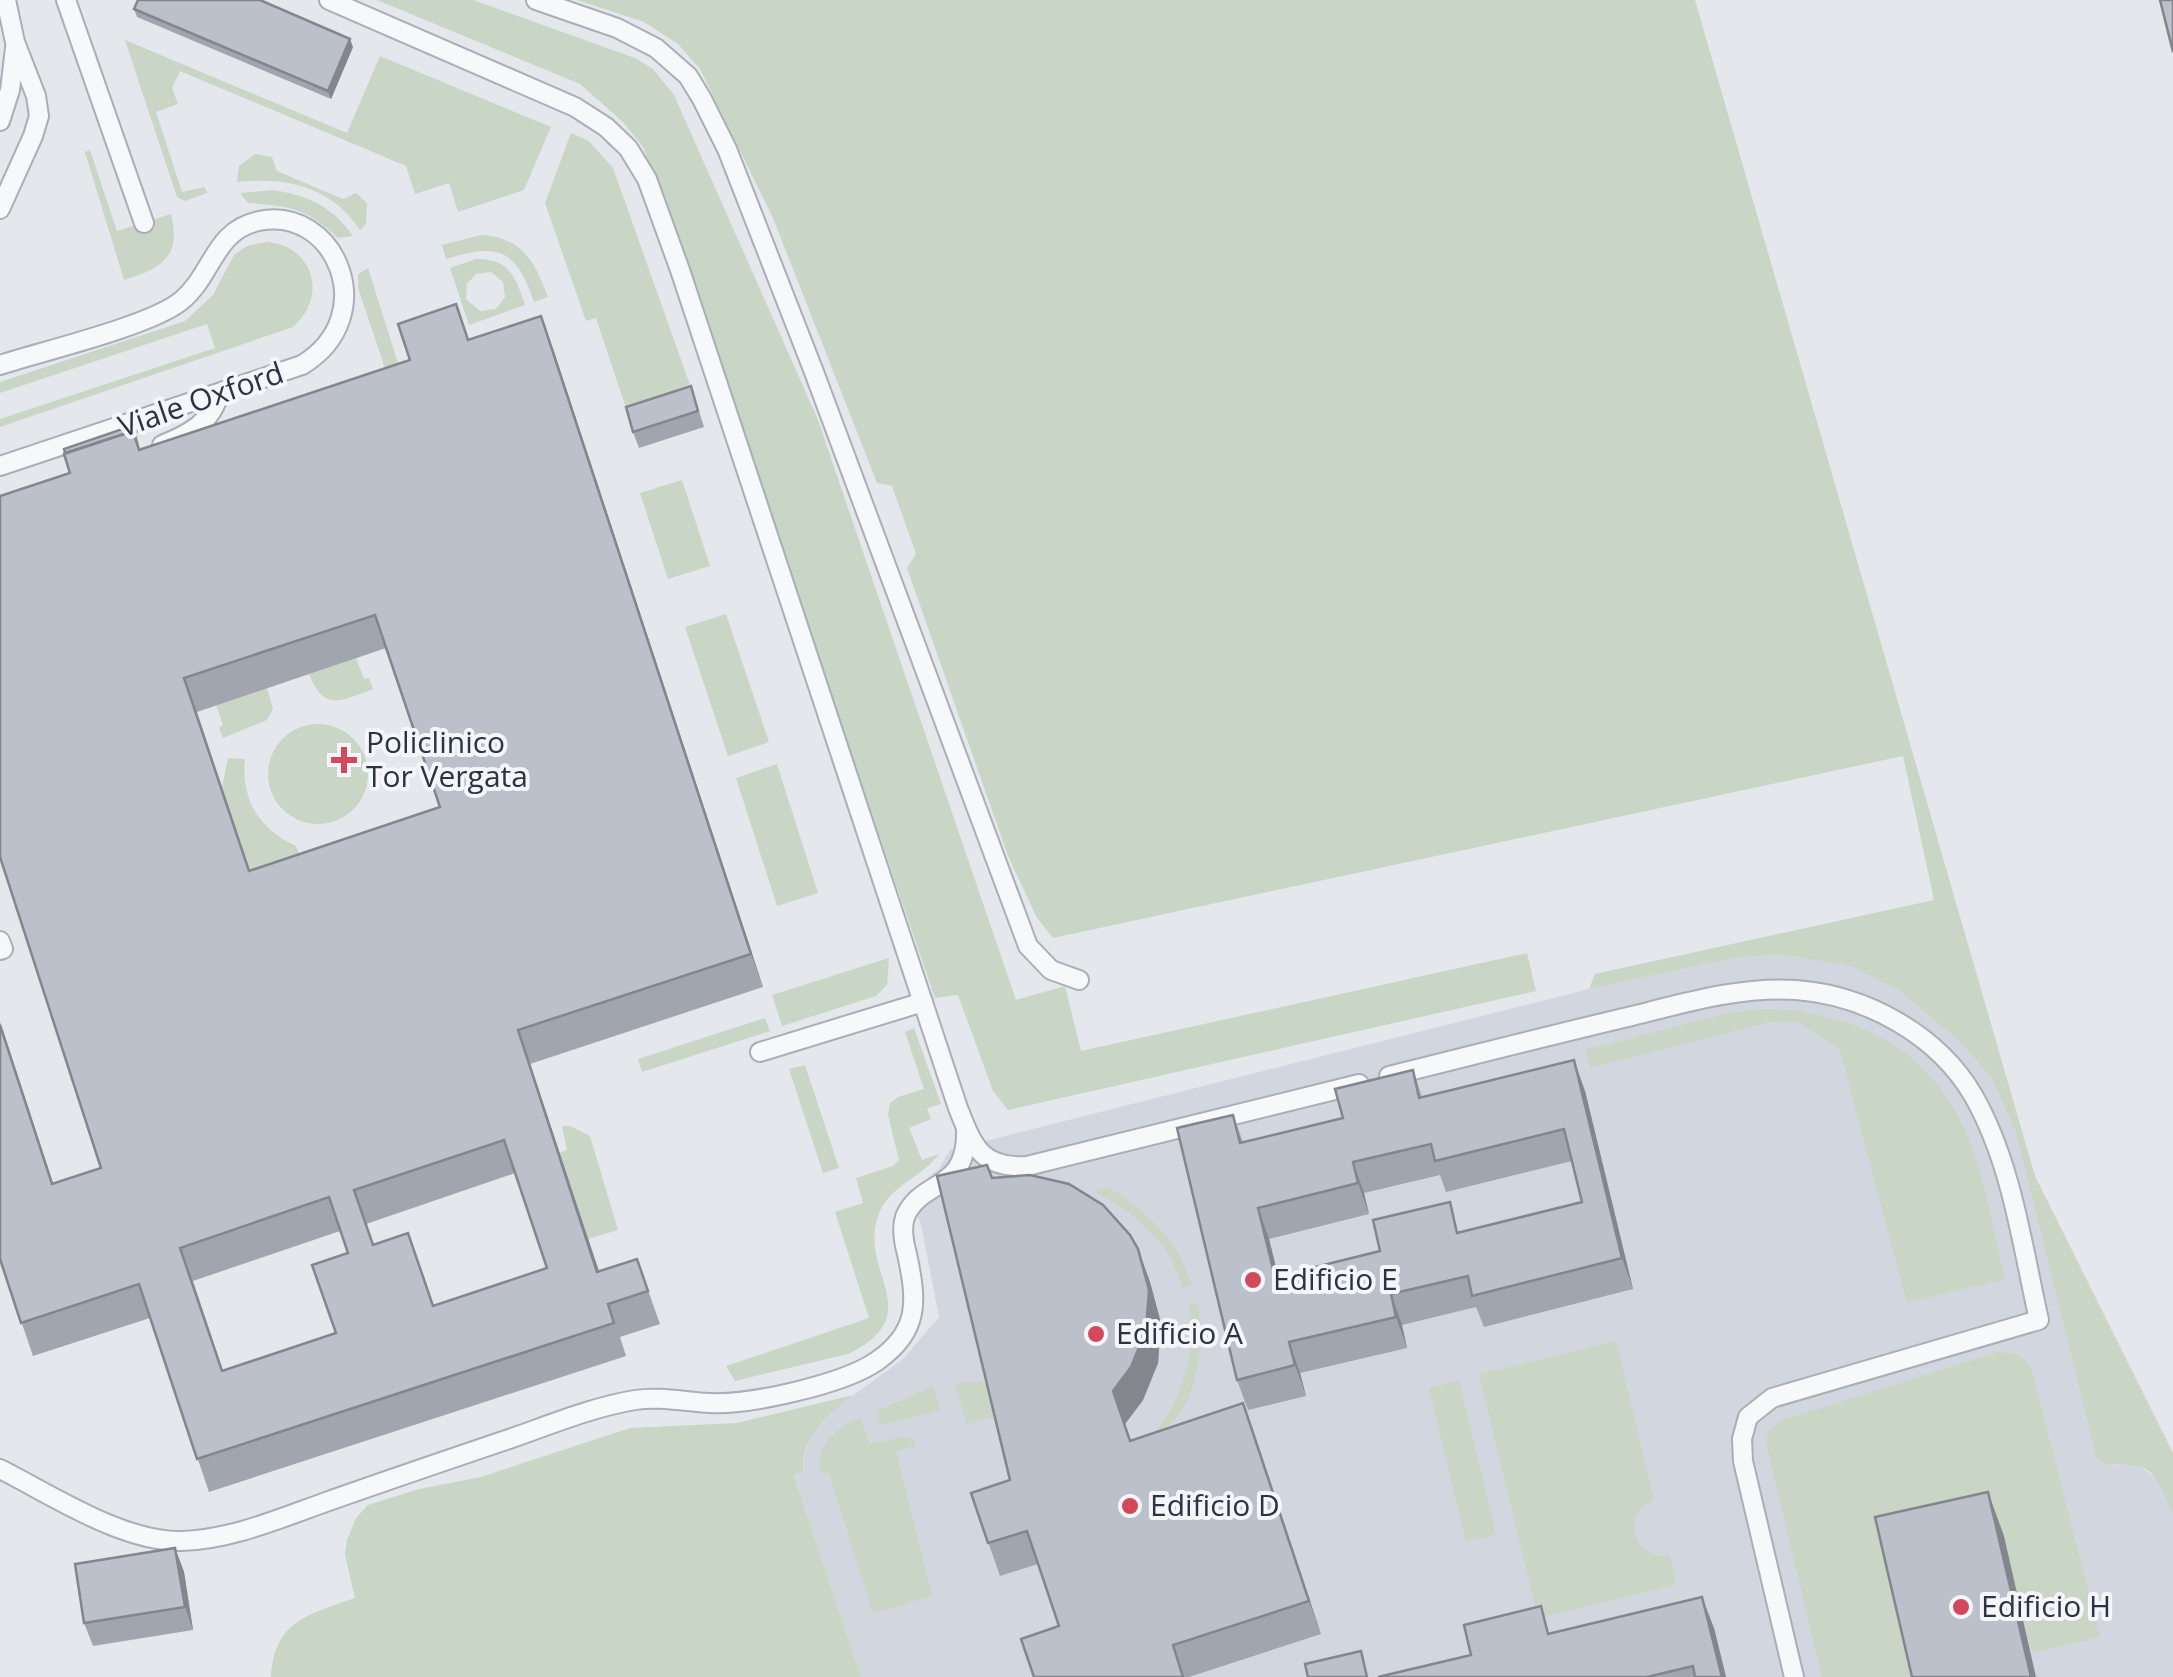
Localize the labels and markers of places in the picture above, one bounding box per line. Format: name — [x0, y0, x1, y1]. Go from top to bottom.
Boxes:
place label: Policlinico Tor Vergata — [366, 721, 528, 796]
marker: Policlinico Tor Vergata — [331, 747, 357, 773]
place label: Edificio E — [1273, 1258, 1398, 1299]
marker: Edificio E — [1242, 1269, 1264, 1291]
place label: Edificio A — [1116, 1312, 1243, 1353]
marker: Edificio A — [1085, 1323, 1107, 1345]
place label: Edificio D — [1150, 1484, 1280, 1525]
marker: Edificio D — [1119, 1495, 1141, 1517]
place label: Edificio H — [1981, 1585, 2111, 1626]
marker: Edificio H — [1950, 1596, 1972, 1618]

